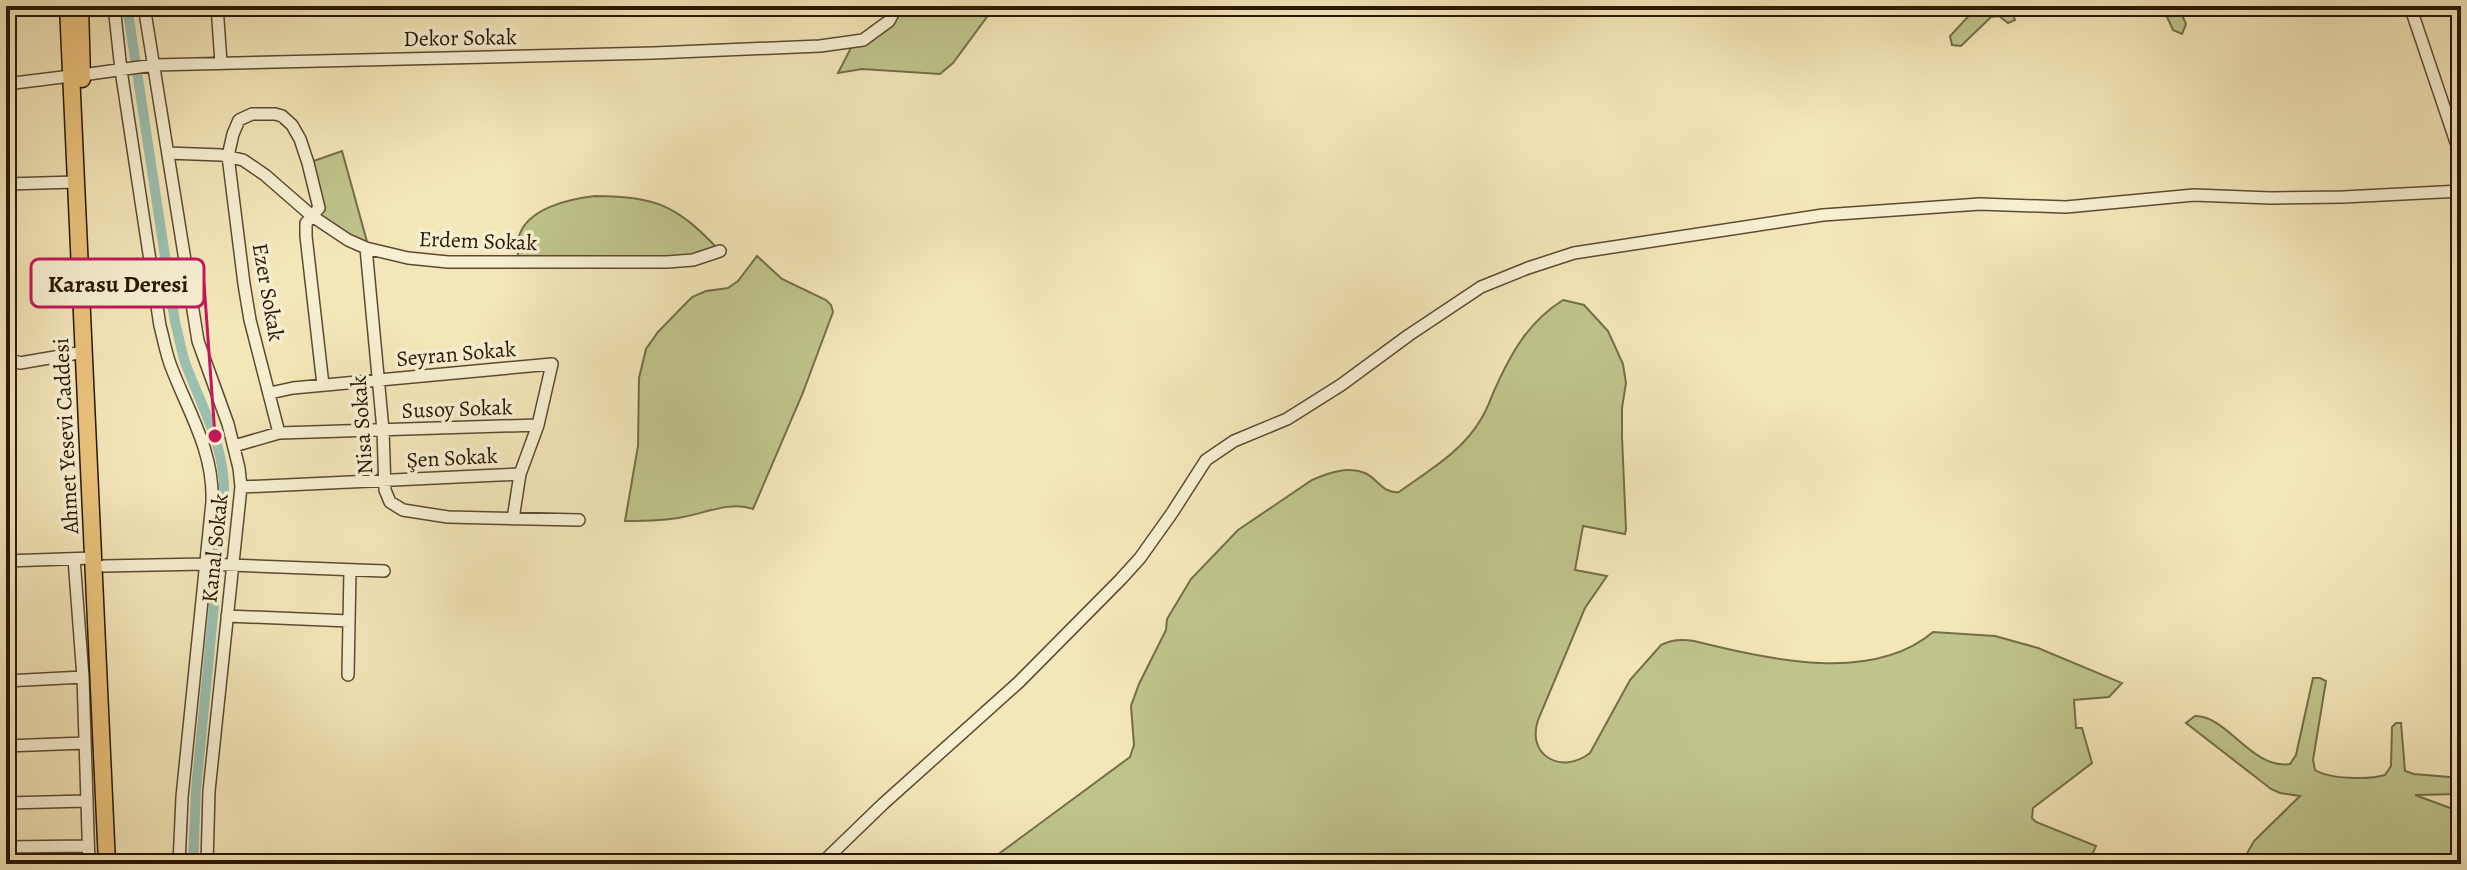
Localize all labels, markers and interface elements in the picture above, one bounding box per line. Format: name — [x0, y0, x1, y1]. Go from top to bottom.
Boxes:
street label: Dekor Sokak — [403, 22, 517, 54]
street label: Erdem Sokak — [418, 224, 538, 258]
street label: Ezer Sokak — [245, 241, 291, 344]
callout: Karasu Deresi — [31, 259, 204, 307]
text: Karasu Deresi — [48, 268, 188, 300]
street label: Seyran Sokak — [395, 334, 517, 374]
street label: Ahmet Yesevi Caddesi — [46, 337, 86, 536]
street label: Nisa Sokak — [344, 374, 380, 475]
street label: Susoy Sokak — [401, 392, 513, 426]
street label: Şen Sokak — [406, 441, 499, 475]
street label: Kanal Sokak — [194, 492, 236, 604]

